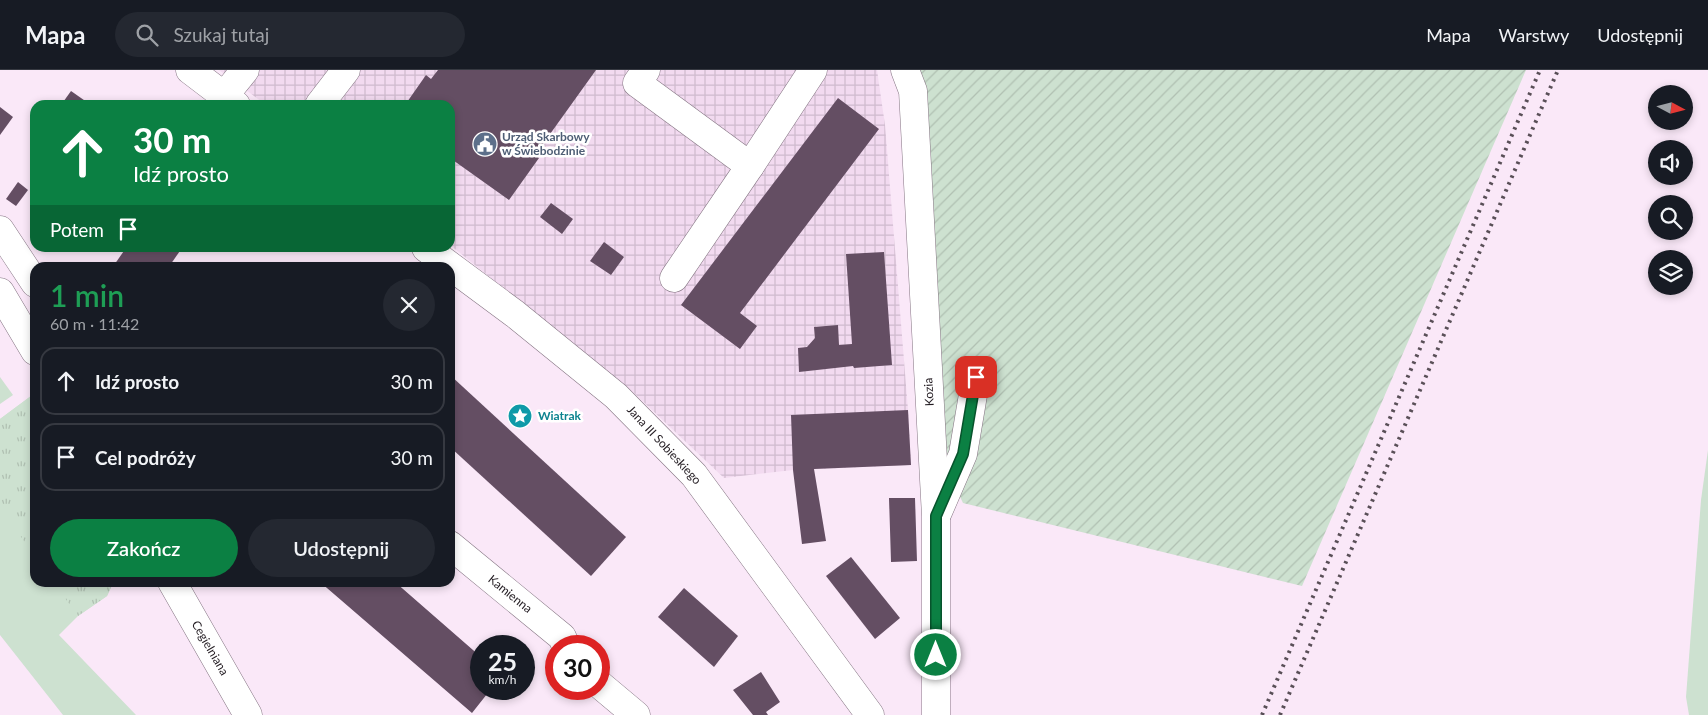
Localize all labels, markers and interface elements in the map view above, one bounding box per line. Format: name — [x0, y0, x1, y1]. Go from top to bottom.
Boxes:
search box — [115, 12, 465, 57]
text: Mapa — [25, 20, 85, 49]
icon: search — [133, 21, 161, 49]
text: Szukaj tutaj — [173, 23, 269, 46]
text: Mapa — [1426, 24, 1471, 46]
text: Warstwy — [1499, 24, 1569, 46]
text: Udostępnij — [1597, 24, 1683, 46]
north arrow — [1648, 85, 1692, 130]
map controls — [1648, 85, 1693, 295]
text: 30 m — [133, 118, 211, 160]
icon: ahead — [50, 120, 115, 185]
place label: Urząd Skarbowy w Świebodzinie — [502, 129, 590, 158]
public building icon: Urząd Skarbowy w Świebodzinie — [472, 131, 498, 157]
button: sound — [1648, 140, 1693, 185]
text: Idź prosto — [133, 160, 229, 187]
button: search — [1648, 195, 1693, 240]
icon: arrive — [114, 215, 142, 243]
text: Potem — [50, 218, 104, 241]
button: layers — [1648, 250, 1693, 295]
text: 1 min — [50, 277, 124, 313]
button: close — [383, 279, 435, 331]
text: 60 m · 11:42 — [50, 314, 139, 333]
pin — [955, 356, 997, 398]
icon: arrive — [962, 363, 990, 391]
icon: ahead — [52, 367, 80, 395]
text: Idź prosto — [95, 370, 179, 393]
text: 30 m — [390, 370, 433, 393]
street label: Kozia — [920, 377, 937, 407]
street label: Jana III Sobieskiego — [624, 402, 705, 487]
place icon: Wiatrak — [507, 403, 533, 429]
place label: Wiatrak — [538, 408, 582, 423]
icon: arrive — [52, 443, 80, 471]
text: Cel podróży — [95, 446, 196, 469]
text: 30 m — [390, 446, 433, 469]
button: Zakończ — [50, 519, 238, 577]
button: Udostępnij — [248, 519, 435, 577]
street label: Kamienna — [485, 571, 535, 616]
street label: Cegielniana — [189, 618, 232, 678]
position arrow — [909, 628, 961, 680]
speed limit sign: 30 — [545, 635, 610, 700]
text: 25 — [488, 646, 517, 676]
text: km/h — [488, 672, 517, 687]

